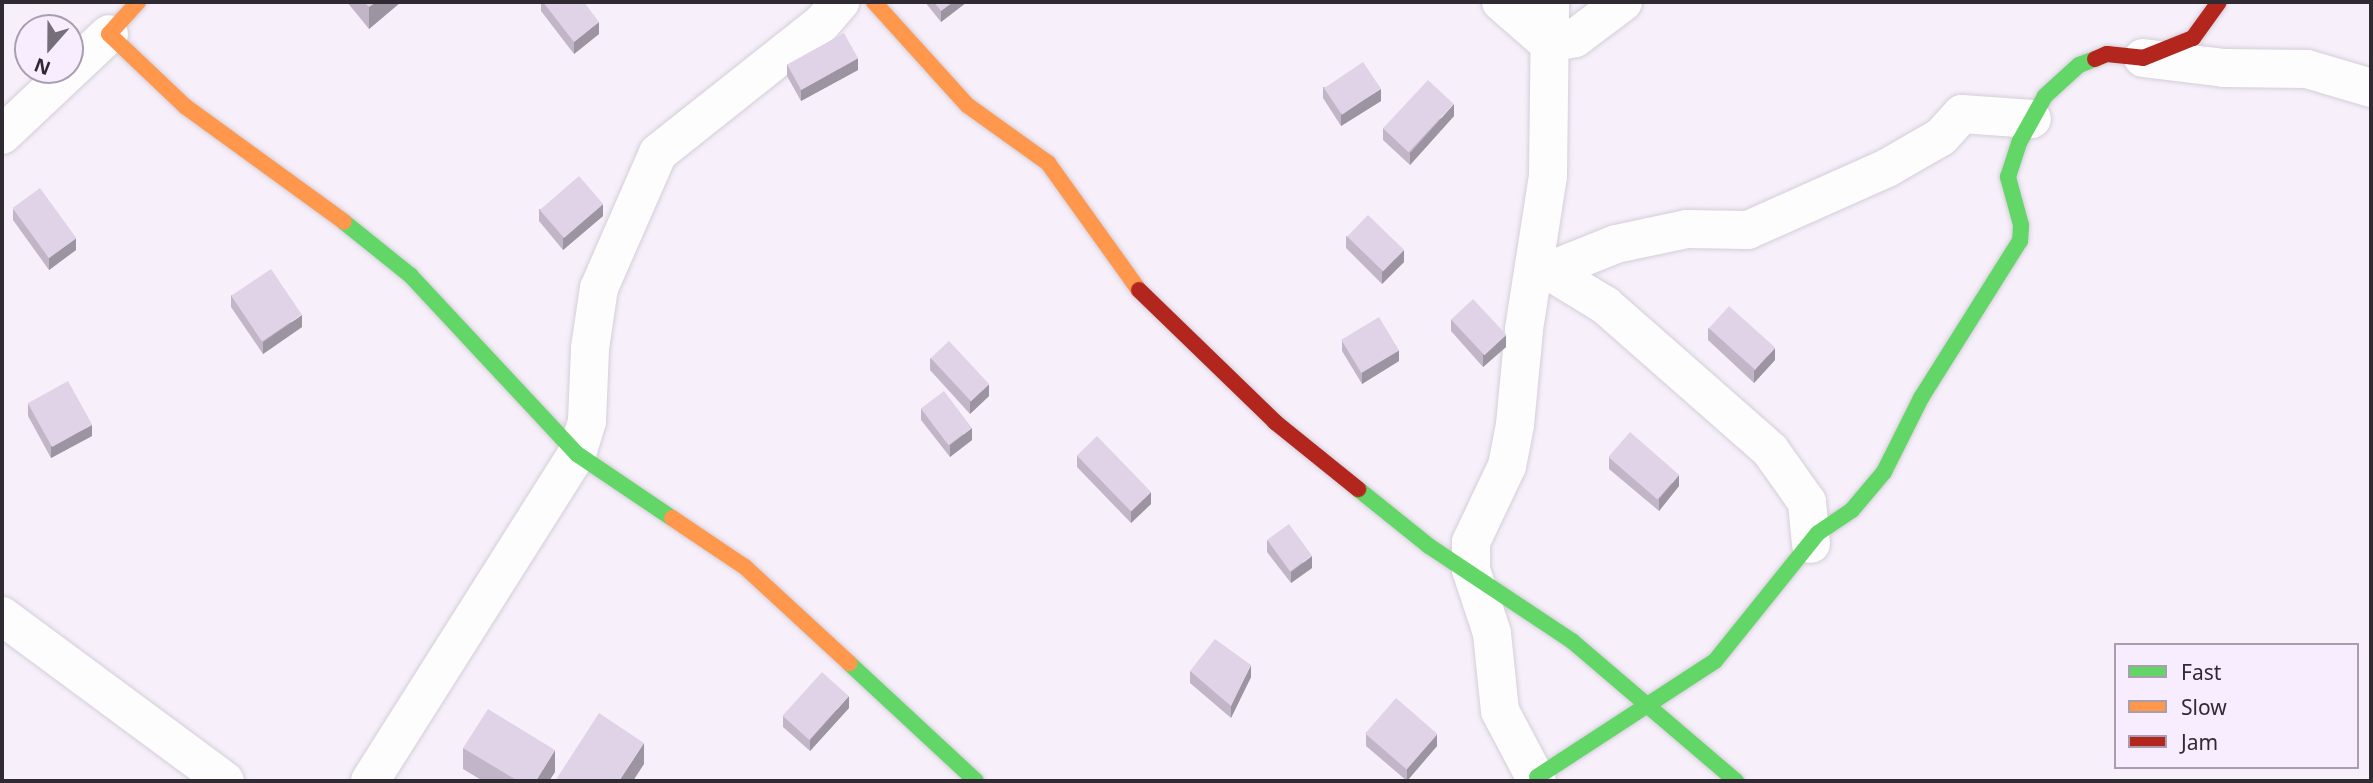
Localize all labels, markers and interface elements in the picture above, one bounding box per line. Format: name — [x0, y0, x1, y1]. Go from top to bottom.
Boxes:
north arrow — [14, 14, 84, 84]
text: N — [30, 52, 54, 82]
legend — [2114, 643, 2359, 769]
text: Fast — [2181, 658, 2221, 686]
text: Slow — [2181, 693, 2227, 721]
text: Jam — [2181, 728, 2218, 756]

